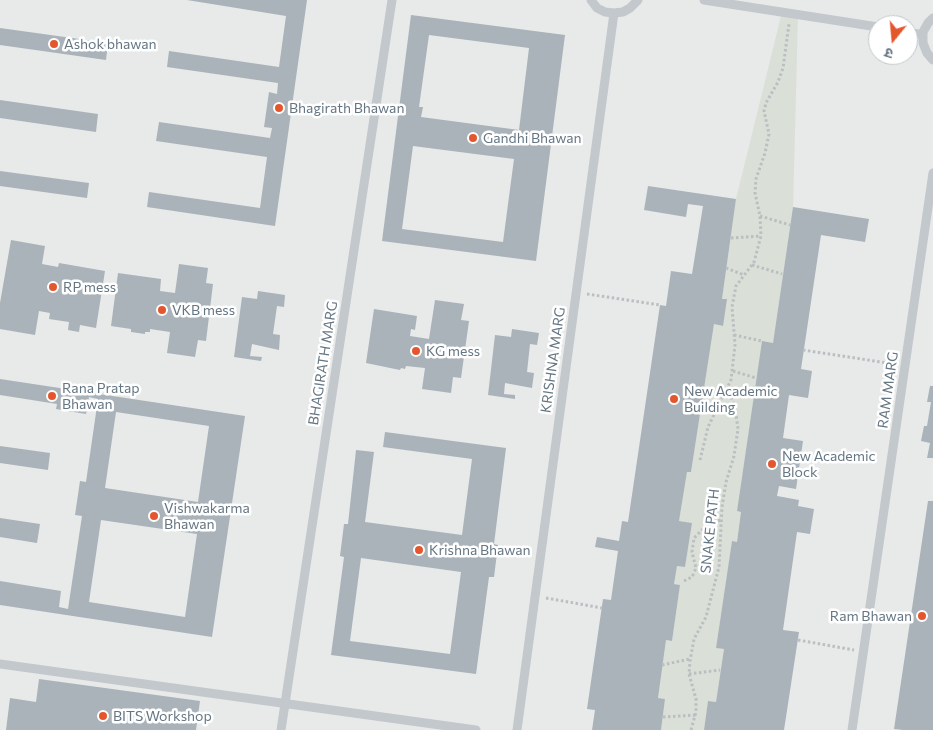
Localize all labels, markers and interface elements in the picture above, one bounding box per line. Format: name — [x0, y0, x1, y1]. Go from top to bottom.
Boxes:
north arrow — [868, 15, 918, 65]
place label: Ashok bhawan — [64, 36, 157, 52]
marker: Ashok bhawan — [48, 38, 60, 50]
text: उ — [882, 45, 895, 63]
place label: Bhagirath Bhawan — [289, 100, 404, 116]
marker: Bhagirath Bhawan — [273, 102, 285, 114]
place label: Gandhi Bhawan — [483, 130, 582, 146]
marker: Gandhi Bhawan — [467, 132, 479, 144]
place label: RP mess — [63, 279, 116, 295]
marker: RP mess — [47, 281, 59, 293]
street label: BHAGIRATH MARG — [305, 300, 341, 426]
place label: VKB mess — [172, 302, 235, 318]
marker: VKB mess — [156, 304, 168, 316]
street label: KRISHNA MARG — [537, 306, 569, 414]
place label: KG mess — [426, 343, 480, 359]
marker: KG mess — [410, 345, 422, 357]
street label: RAM MARG — [874, 350, 902, 430]
place label: Rana Pratap Bhawan — [62, 380, 140, 412]
place label: New Academic Building — [684, 383, 777, 416]
marker: Rana Pratap Bhawan — [46, 390, 58, 402]
marker: New Academic Building — [668, 393, 680, 405]
place label: New Academic Block — [782, 448, 875, 481]
marker: New Academic Block — [766, 458, 778, 470]
street label: SNAKE PATH — [697, 488, 723, 574]
place label: Vishwakarma Bhawan — [164, 500, 250, 532]
marker: Vishwakarma Bhawan — [148, 510, 160, 522]
place label: Krishna Bhawan — [429, 542, 531, 558]
marker: Krishna Bhawan — [413, 544, 425, 556]
place label: Ram Bhawan — [830, 608, 912, 624]
marker: Ram Bhawan — [916, 610, 928, 622]
place label: BITS Workshop — [113, 708, 212, 724]
marker: BITS Workshop — [97, 710, 109, 722]

